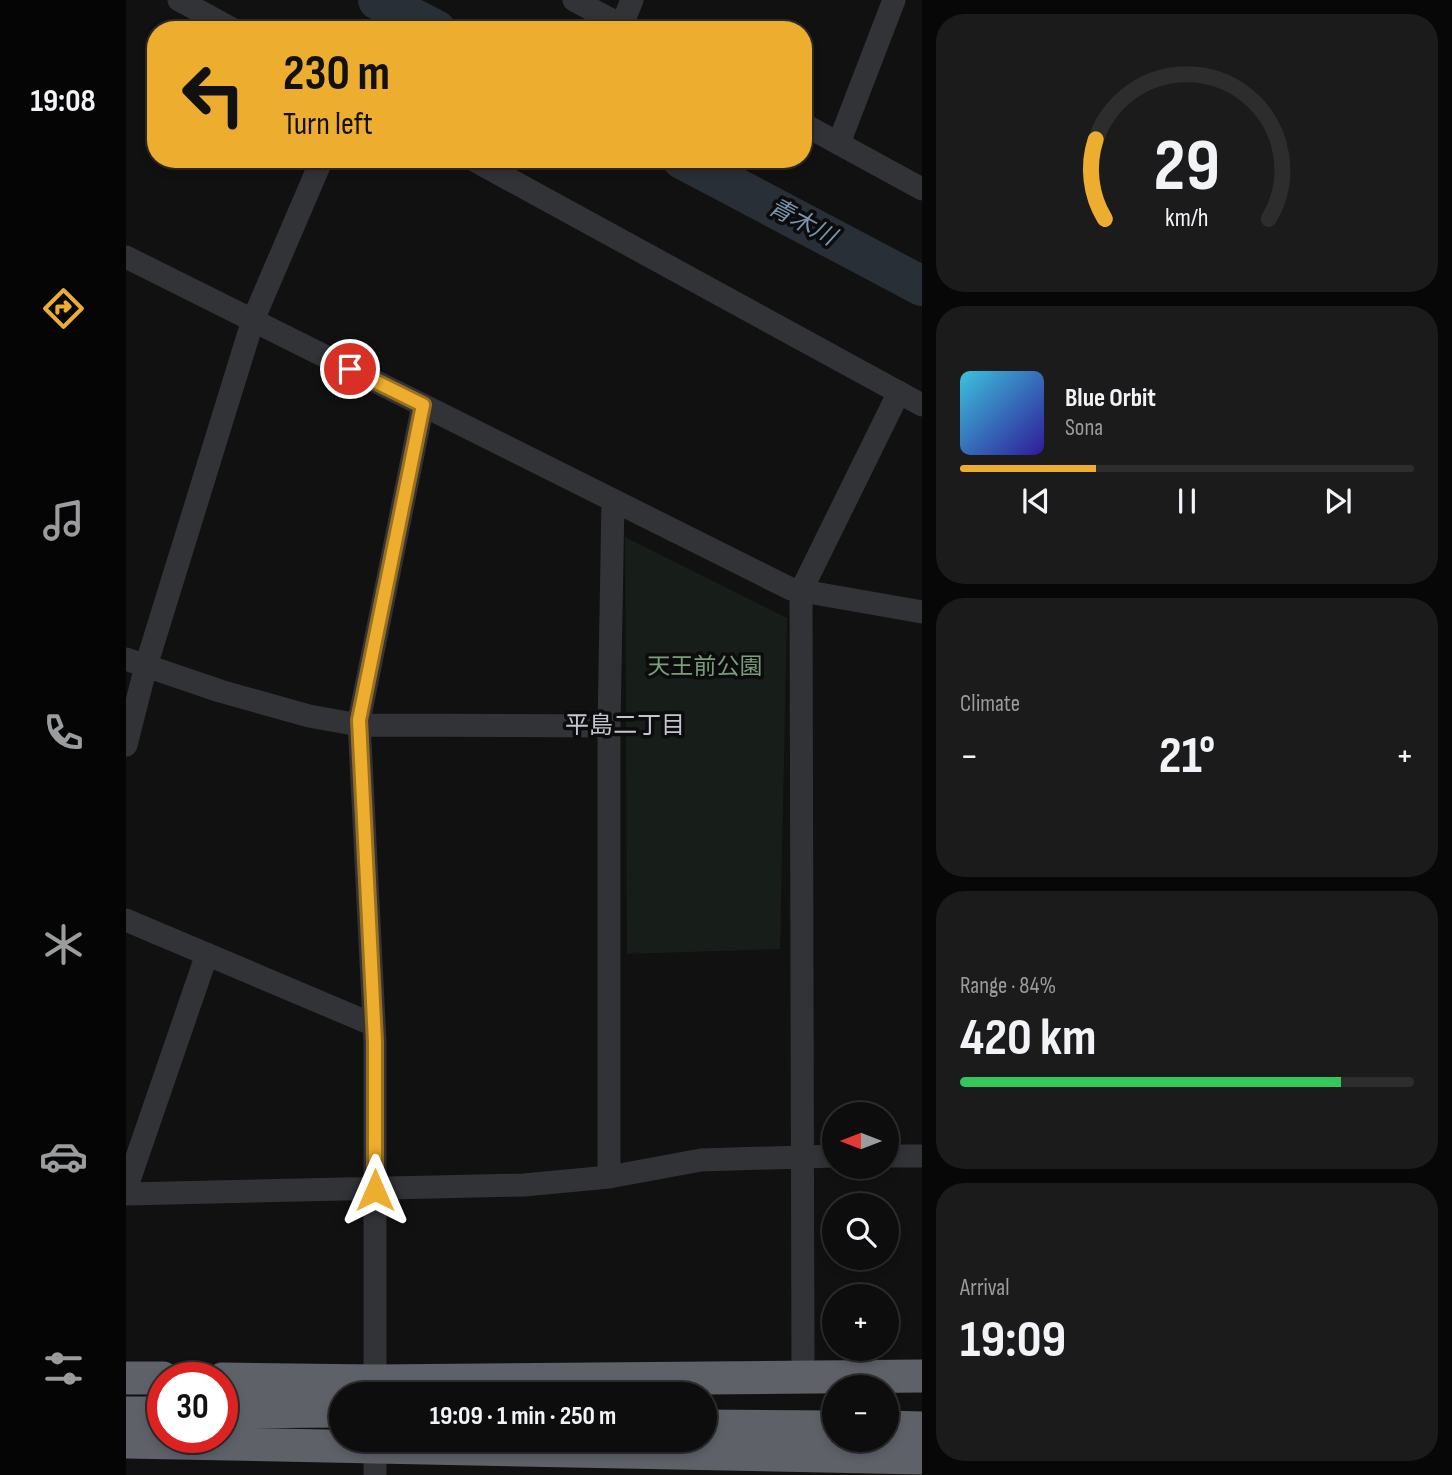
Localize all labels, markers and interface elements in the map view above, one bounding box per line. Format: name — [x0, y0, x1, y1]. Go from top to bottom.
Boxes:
text: 230 m — [283, 45, 390, 104]
icon: left — [168, 49, 259, 140]
text: 19:08 — [30, 82, 96, 121]
text: Turn left — [283, 105, 373, 144]
text: 29 — [1154, 123, 1220, 211]
water label: 青木川 — [763, 192, 843, 253]
text: km/h — [1165, 203, 1209, 234]
icon: directions — [39, 284, 88, 333]
pin — [320, 339, 380, 399]
icon: arrive — [331, 350, 369, 388]
text: Blue Orbit — [1065, 383, 1156, 414]
text: Sona — [1065, 414, 1103, 442]
icon: previous — [1017, 482, 1055, 520]
icon: pause — [1168, 482, 1206, 520]
icon: next — [1319, 482, 1357, 520]
icon: music — [39, 496, 88, 545]
park label: 天王前公園 — [648, 653, 763, 681]
text: Climate — [960, 690, 1020, 718]
icon: phone — [39, 708, 88, 757]
district label: 平島二丁目 — [565, 711, 685, 740]
text: 21° — [1159, 725, 1215, 788]
text: − — [960, 734, 979, 779]
text: + — [1395, 734, 1414, 779]
icon: climate — [39, 920, 88, 969]
text: Range · 84% — [960, 972, 1056, 1000]
text: 420 km — [960, 1007, 1096, 1070]
north arrow — [822, 1102, 900, 1180]
map controls — [822, 1102, 899, 1452]
icon: car — [39, 1132, 88, 1181]
position arrow — [338, 1153, 412, 1227]
button: search — [822, 1193, 899, 1270]
text: Arrival — [960, 1274, 1009, 1302]
button: + — [822, 1284, 899, 1361]
text: 19:09 — [960, 1309, 1066, 1372]
icon: filters — [39, 1344, 88, 1393]
speed limit sign: 30 — [147, 1362, 238, 1453]
button: − — [822, 1375, 899, 1452]
text: 19:09 · 1 min · 250 m — [430, 1401, 616, 1432]

